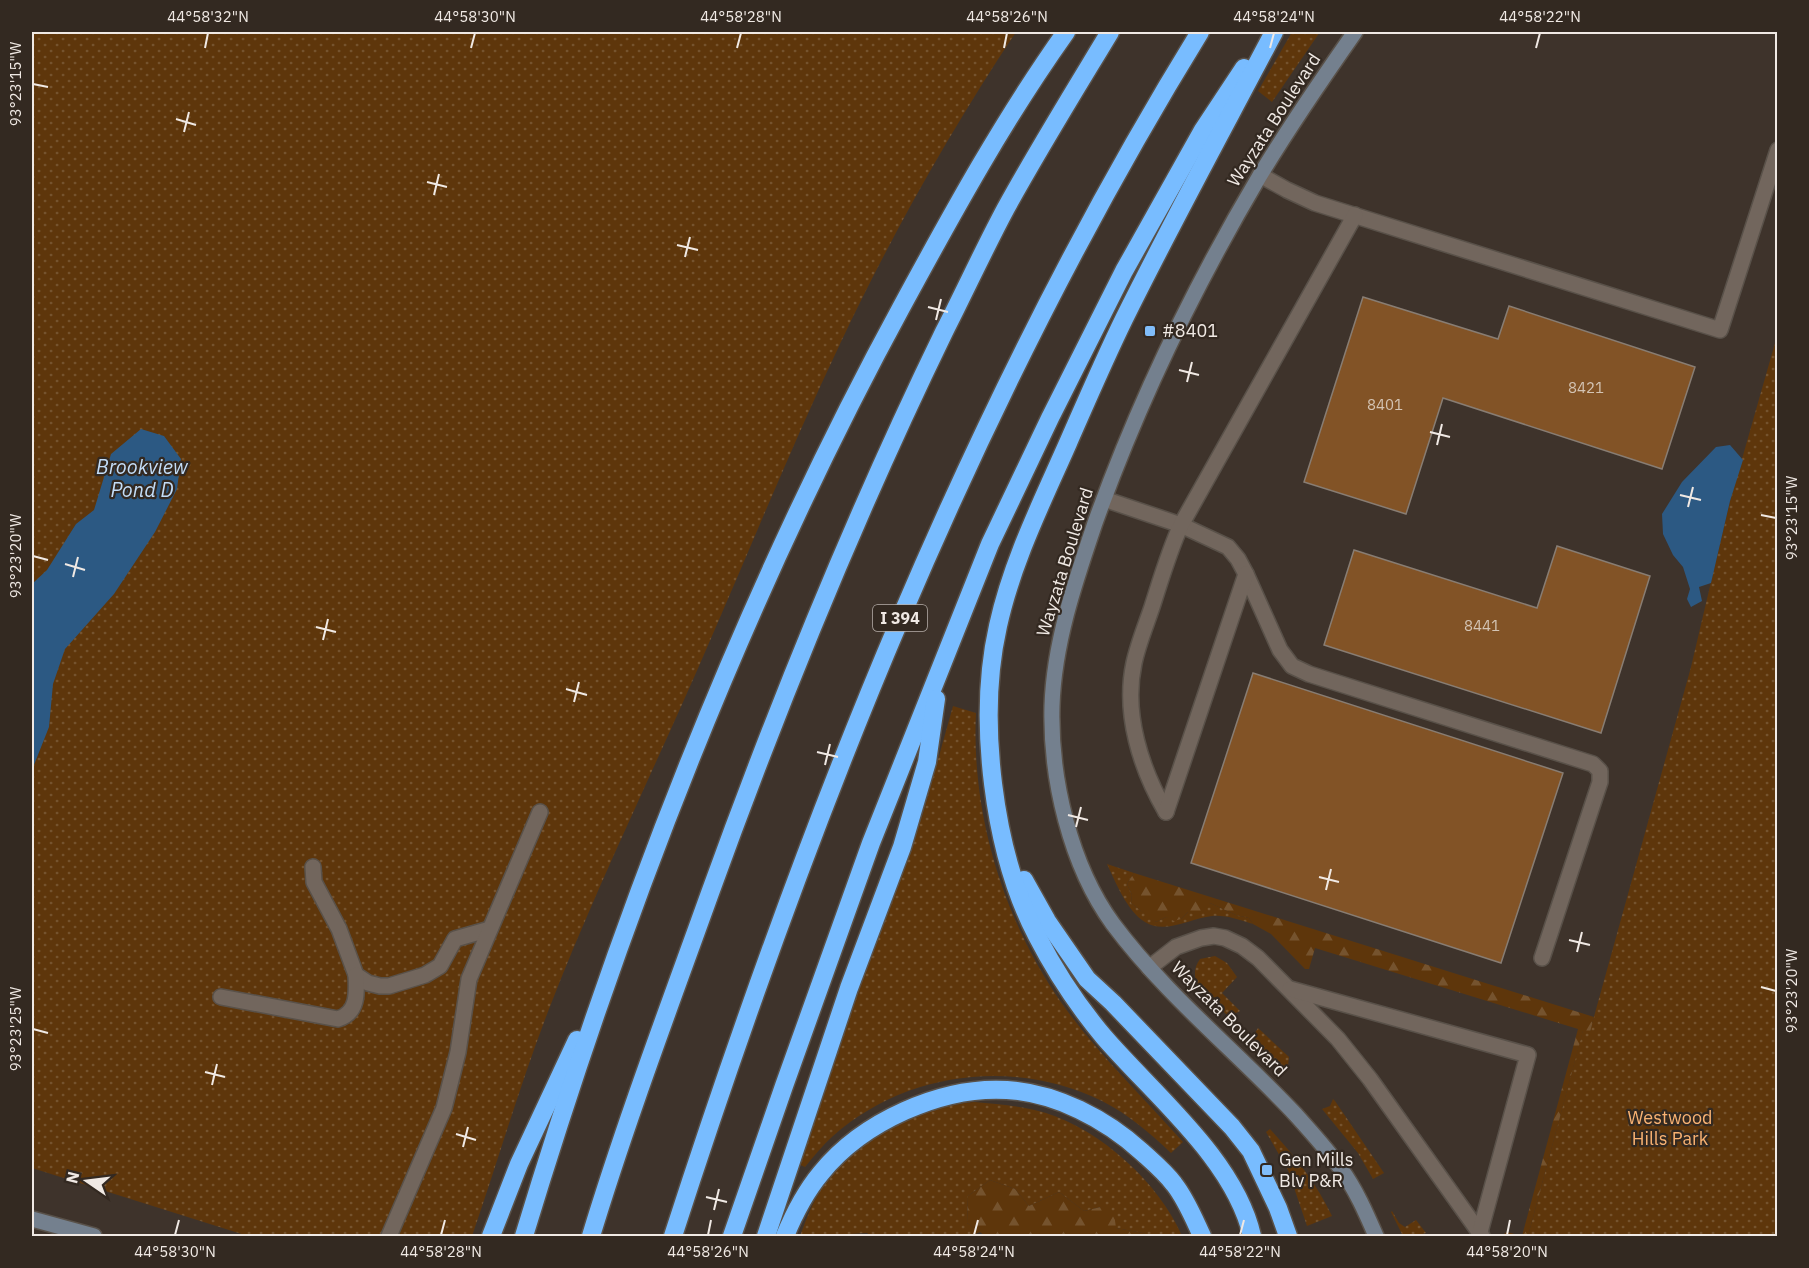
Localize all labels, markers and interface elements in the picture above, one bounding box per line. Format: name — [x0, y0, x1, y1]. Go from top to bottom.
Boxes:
text: 44°58'32"N — [167, 7, 249, 26]
text: 44°58'30"N — [434, 7, 516, 26]
text: 44°58'28"N — [700, 7, 782, 26]
text: 44°58'26"N — [966, 7, 1048, 26]
text: 44°58'24"N — [1233, 7, 1315, 26]
text: 44°58'22"N — [1499, 7, 1581, 26]
text: 93°23'15"W — [6, 41, 25, 126]
street label: Wayzata Boulevard — [1222, 49, 1325, 191]
place label: #8401 — [1162, 319, 1218, 342]
marker: #8401 — [1143, 324, 1157, 338]
house number: 8421 — [1568, 378, 1604, 397]
house number: 8401 — [1367, 395, 1403, 414]
water label: Brookview Pond D — [96, 453, 189, 503]
text: 93°23'15"W — [1782, 475, 1801, 560]
street label: Wayzata Boulevard — [1031, 485, 1098, 639]
text: 93°23'20"W — [6, 513, 25, 598]
road number: I 394 — [873, 605, 927, 631]
house number: 8441 — [1464, 616, 1500, 635]
text: 93°23'20"W — [1782, 948, 1801, 1033]
street label: Wayzata Boulevard — [1167, 956, 1292, 1081]
text: 93°23'25"W — [6, 986, 25, 1071]
park label: Westwood Hills Park — [1628, 1106, 1712, 1150]
place label: Gen Mills Blv P&R — [1279, 1148, 1353, 1192]
north arrow — [57, 1151, 117, 1211]
marker: Gen Mills Blv P&R — [1260, 1163, 1274, 1177]
text: N — [61, 1169, 84, 1185]
text: 44°58'30"N — [134, 1242, 216, 1261]
text: 44°58'28"N — [400, 1242, 482, 1261]
text: 44°58'26"N — [667, 1242, 749, 1261]
text: 44°58'24"N — [933, 1242, 1015, 1261]
text: 44°58'22"N — [1199, 1242, 1281, 1261]
text: 44°58'20"N — [1466, 1242, 1548, 1261]

